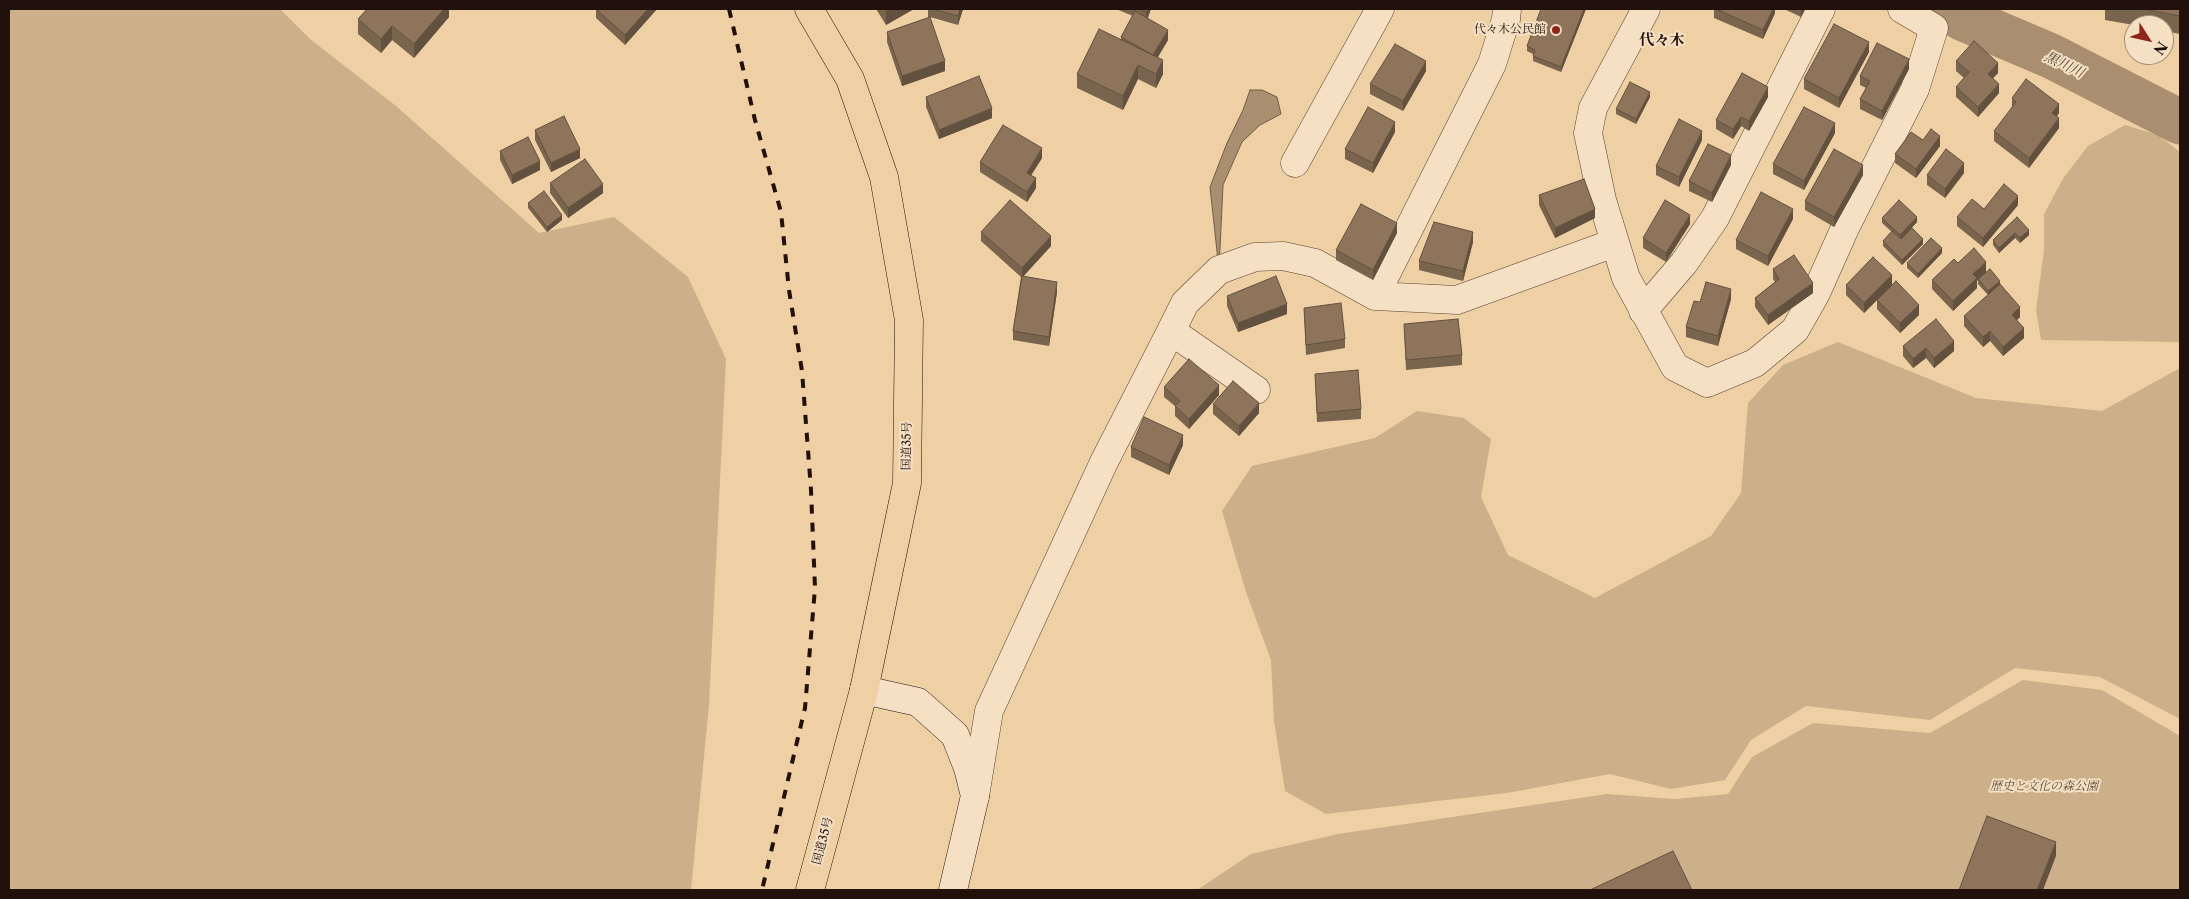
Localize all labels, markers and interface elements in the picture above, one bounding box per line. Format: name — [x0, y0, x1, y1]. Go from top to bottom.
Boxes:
north arrow — [2124, 15, 2174, 65]
place label: 代々木公民館 — [1474, 23, 1546, 37]
marker: 代々木公民館 — [1550, 24, 1562, 36]
district label: 代々木 — [1640, 32, 1684, 50]
text: N — [2150, 38, 2171, 58]
water label: 黒川川 — [2041, 48, 2087, 82]
street label: 国道35号 — [899, 421, 915, 471]
park label: 歴史と文化の森公園 — [1990, 780, 2098, 794]
street label: 国道35号 — [810, 815, 836, 867]

